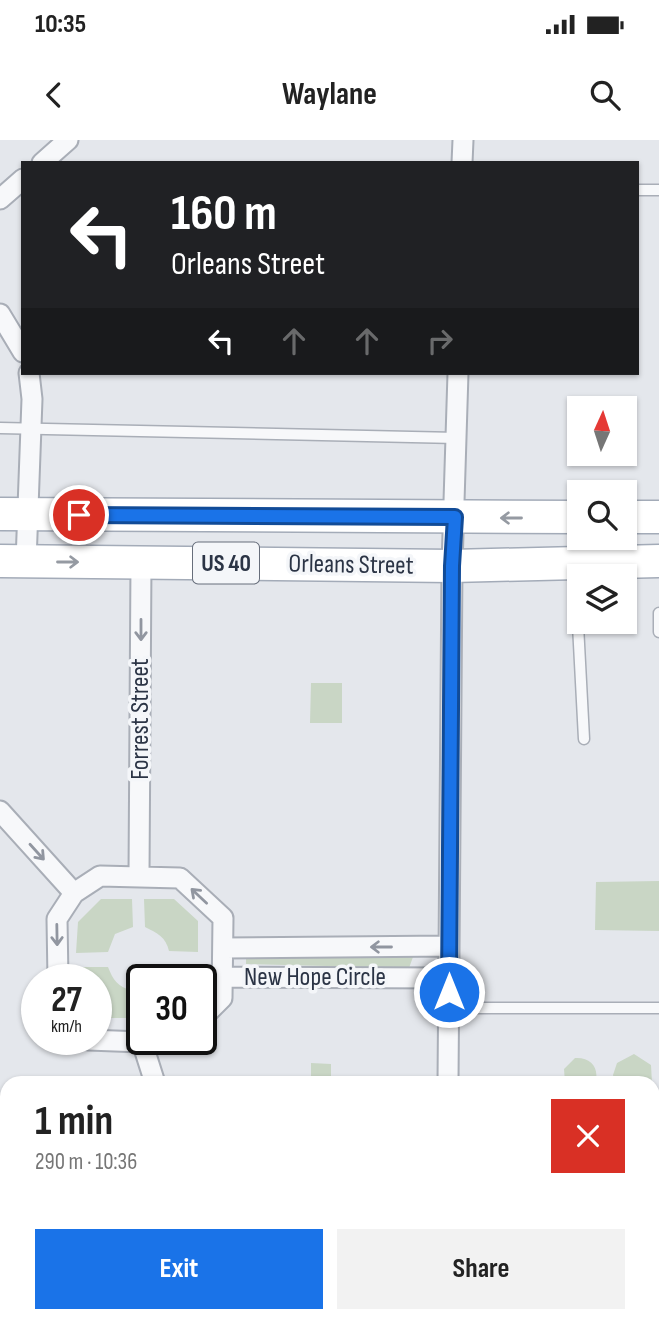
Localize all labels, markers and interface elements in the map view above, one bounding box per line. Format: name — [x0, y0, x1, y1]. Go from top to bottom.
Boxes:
text: 10:35 — [35, 9, 86, 40]
text: Waylane — [282, 75, 377, 114]
icon: back — [35, 76, 73, 114]
icon: search — [586, 76, 624, 114]
text: 160 m — [171, 185, 277, 244]
icon: left — [56, 189, 147, 280]
text: Orleans Street — [171, 245, 325, 284]
icon: left — [202, 322, 240, 360]
icon: ahead — [275, 322, 313, 360]
icon: ahead — [348, 322, 386, 360]
icon: right — [421, 322, 459, 360]
north arrow — [567, 396, 637, 466]
map controls — [567, 396, 637, 634]
button: search — [567, 480, 637, 550]
pin — [49, 485, 109, 545]
icon: arrive — [60, 496, 98, 534]
one-way arrow — [500, 511, 523, 524]
road number: US 40 — [193, 542, 259, 584]
street label: Orleans Street — [288, 548, 414, 582]
one-way arrow — [56, 555, 79, 569]
button: layers — [567, 564, 637, 634]
one-way arrow — [134, 619, 148, 642]
street label: Forrest Street — [125, 658, 156, 780]
one-way arrow — [29, 843, 45, 861]
one-way arrow — [191, 888, 208, 905]
one-way arrow — [50, 923, 64, 946]
one-way arrow — [370, 940, 393, 954]
position arrow — [412, 955, 486, 1029]
street label: New Hope Circle — [244, 962, 386, 993]
speed limit sign: 30 — [126, 964, 217, 1055]
text: 27 — [51, 979, 82, 1022]
text: km/h — [51, 1016, 82, 1037]
text: 1 min — [35, 1096, 113, 1147]
button: close — [551, 1099, 625, 1173]
text: 290 m · 10:36 — [35, 1148, 137, 1176]
button: Exit — [35, 1229, 323, 1309]
button: Share — [337, 1229, 625, 1309]

